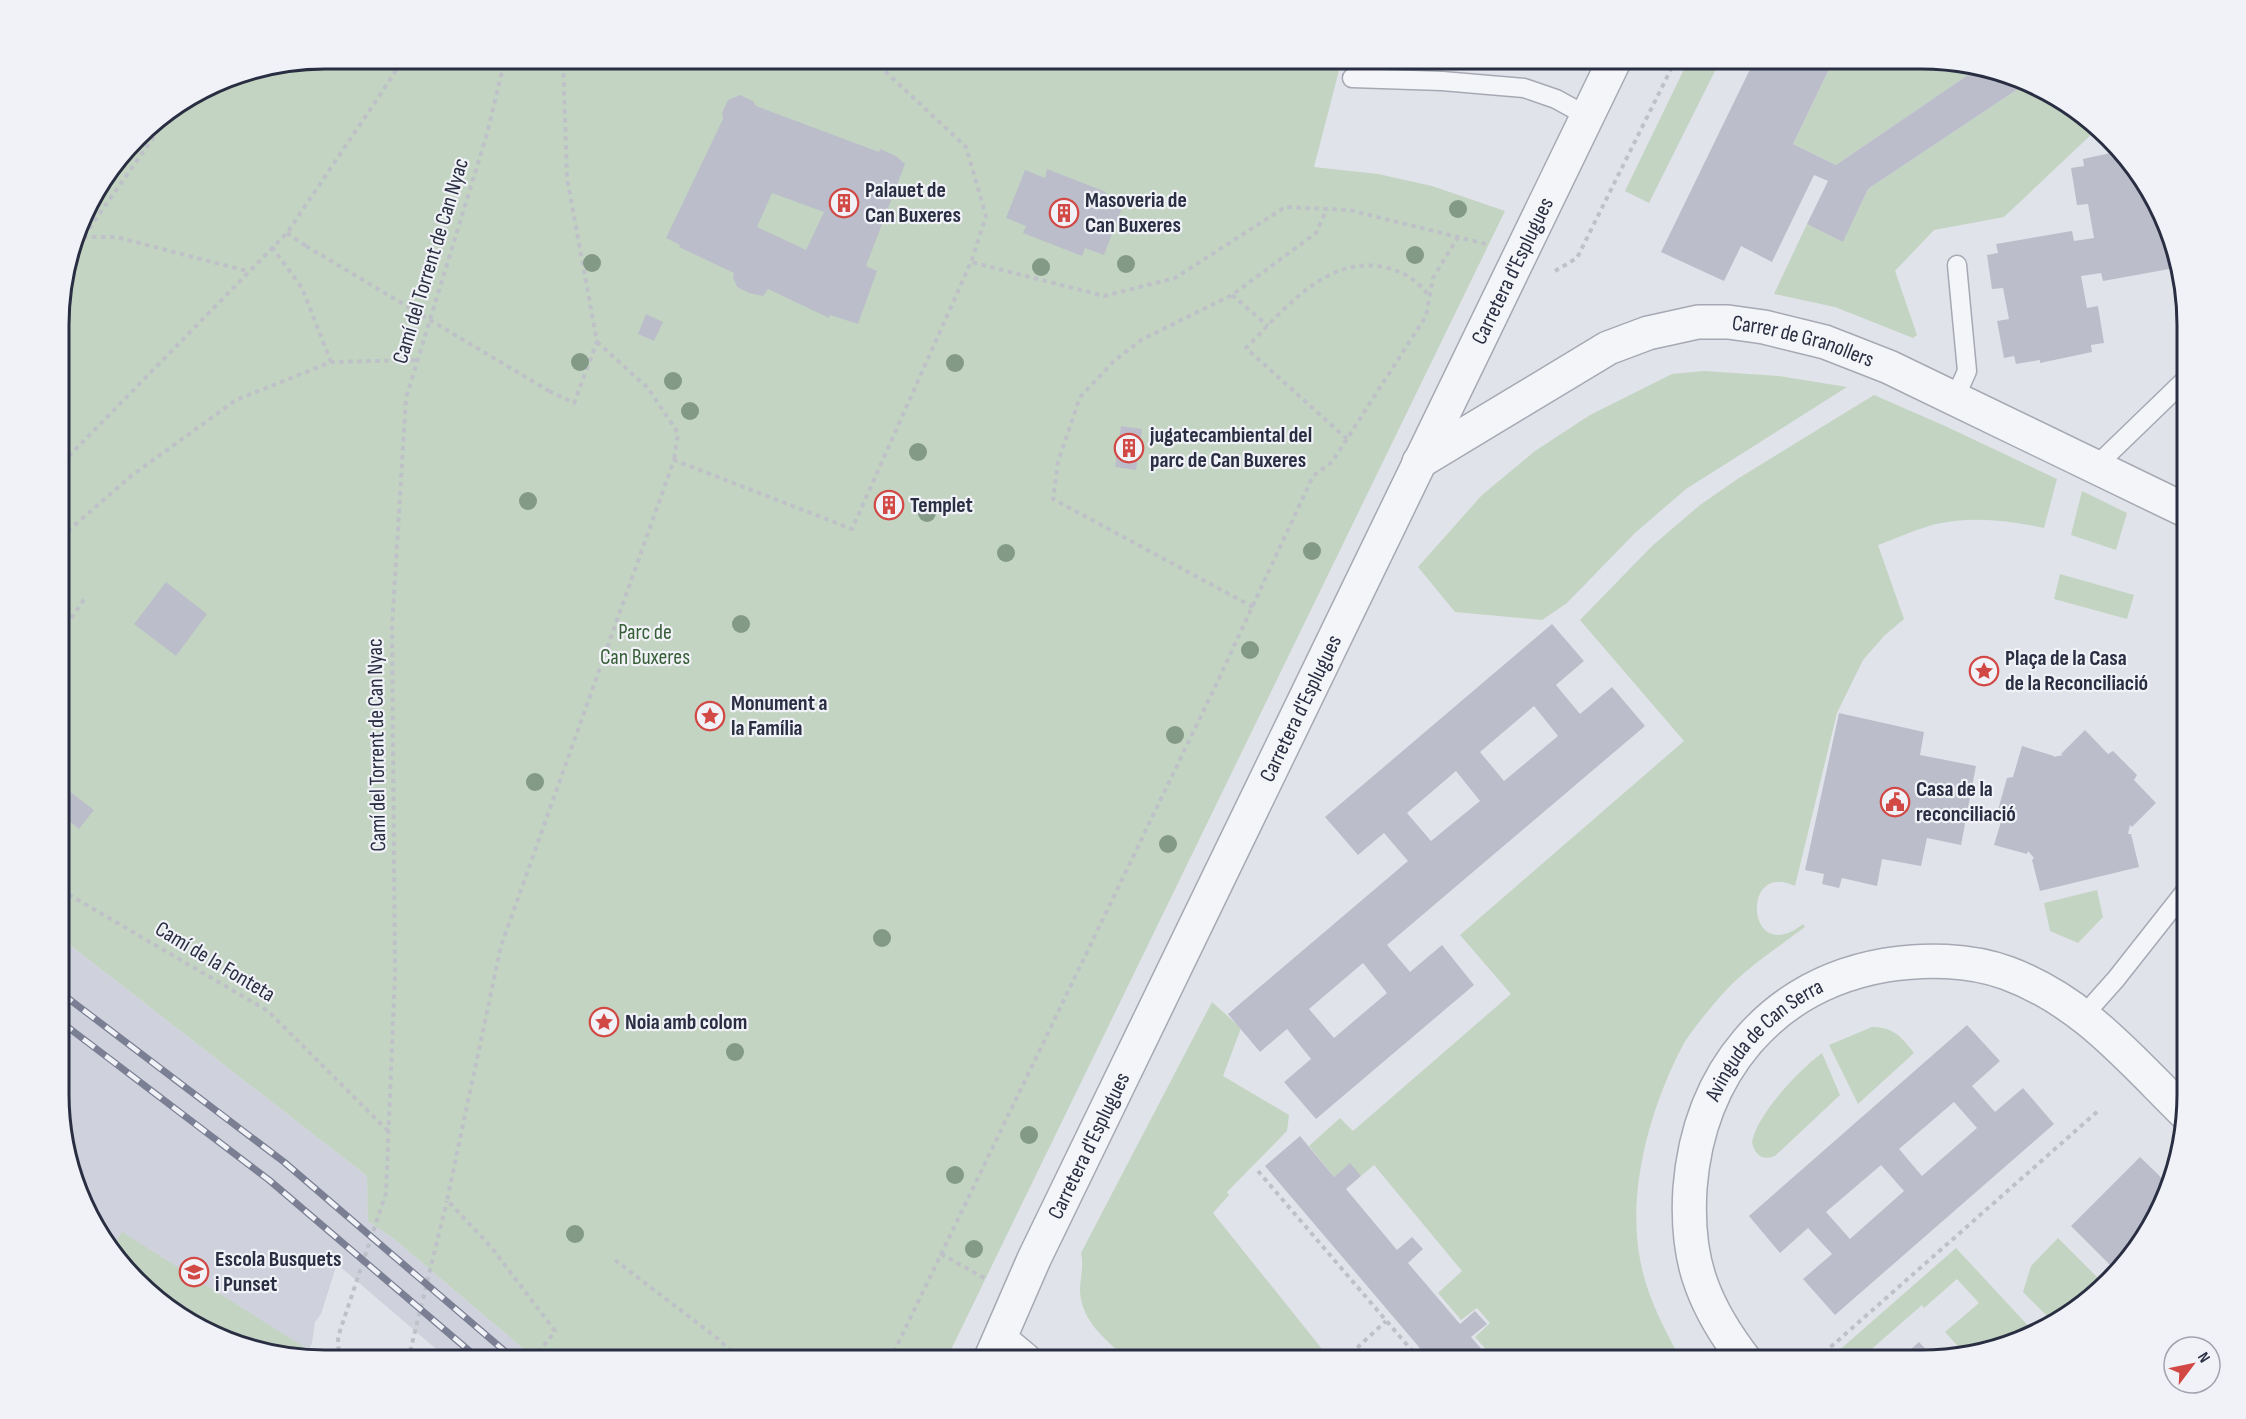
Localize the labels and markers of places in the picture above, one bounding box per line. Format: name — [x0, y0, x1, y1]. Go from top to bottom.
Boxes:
place label: Palauet de Can Buxeres — [865, 177, 961, 229]
building icon: Palauet de Can Buxeres — [828, 187, 860, 219]
place label: Masoveria de Can Buxeres — [1085, 187, 1187, 239]
building icon: Masoveria de Can Buxeres — [1048, 197, 1080, 229]
place label: jugatecambiental del parc de Can Buxeres — [1149, 422, 1312, 474]
building icon: jugatecambiental del parc de Can Buxeres — [1113, 432, 1145, 464]
building icon: Templet — [873, 489, 905, 521]
place label: Templet — [910, 492, 973, 519]
place label: Plaça de la Casa de la Reconciliació — [2005, 645, 2148, 697]
place icon: Plaça de la Casa de la Reconciliació — [1968, 655, 2000, 687]
place label: Monument a la Família — [731, 690, 827, 742]
place icon: Monument a la Família — [694, 700, 726, 732]
place label: Casa de la reconciliació — [1916, 776, 2016, 828]
public building icon: Casa de la reconciliació — [1879, 786, 1911, 818]
place icon: Noia amb colom — [588, 1006, 620, 1038]
place label: Noia amb colom — [625, 1009, 747, 1036]
place label: Escola Busquets i Punset — [215, 1246, 342, 1298]
school or university icon: Escola Busquets i Punset — [178, 1256, 210, 1288]

